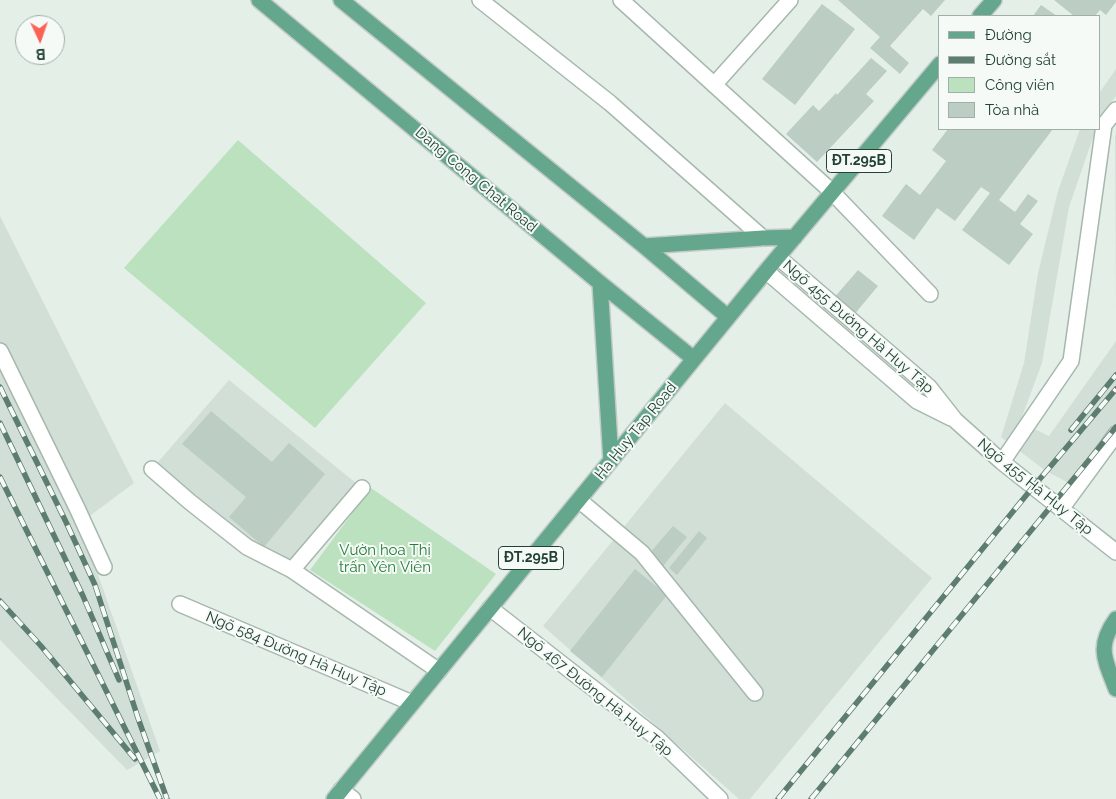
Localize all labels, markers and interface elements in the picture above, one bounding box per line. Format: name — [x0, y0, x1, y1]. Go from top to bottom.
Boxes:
north arrow — [15, 15, 65, 65]
legend — [938, 15, 1101, 130]
text: Đường — [985, 26, 1032, 44]
text: B — [36, 46, 46, 62]
text: Đường sắt — [985, 51, 1056, 69]
text: Công viên — [985, 76, 1054, 94]
text: Tòa nhà — [985, 101, 1039, 119]
street label: Dang Cong Chat Road — [411, 124, 541, 236]
road number: ĐT.295B — [826, 150, 892, 172]
street label: Ngõ 455 Đường Hà Huy Tập — [779, 257, 937, 397]
street label: Ha Huy Tap Road — [591, 379, 681, 483]
street label: Ngõ 455 Hà Huy Tập — [974, 435, 1096, 539]
park label: Vườn hoa Thị trấn Yên Viên — [339, 541, 431, 576]
road number: ĐT.295B — [498, 546, 564, 570]
street label: Ngõ 584 Đường Hà Huy Tập — [203, 608, 389, 700]
street label: Ngõ 467 Đường Hà Huy Tập — [514, 624, 676, 760]

